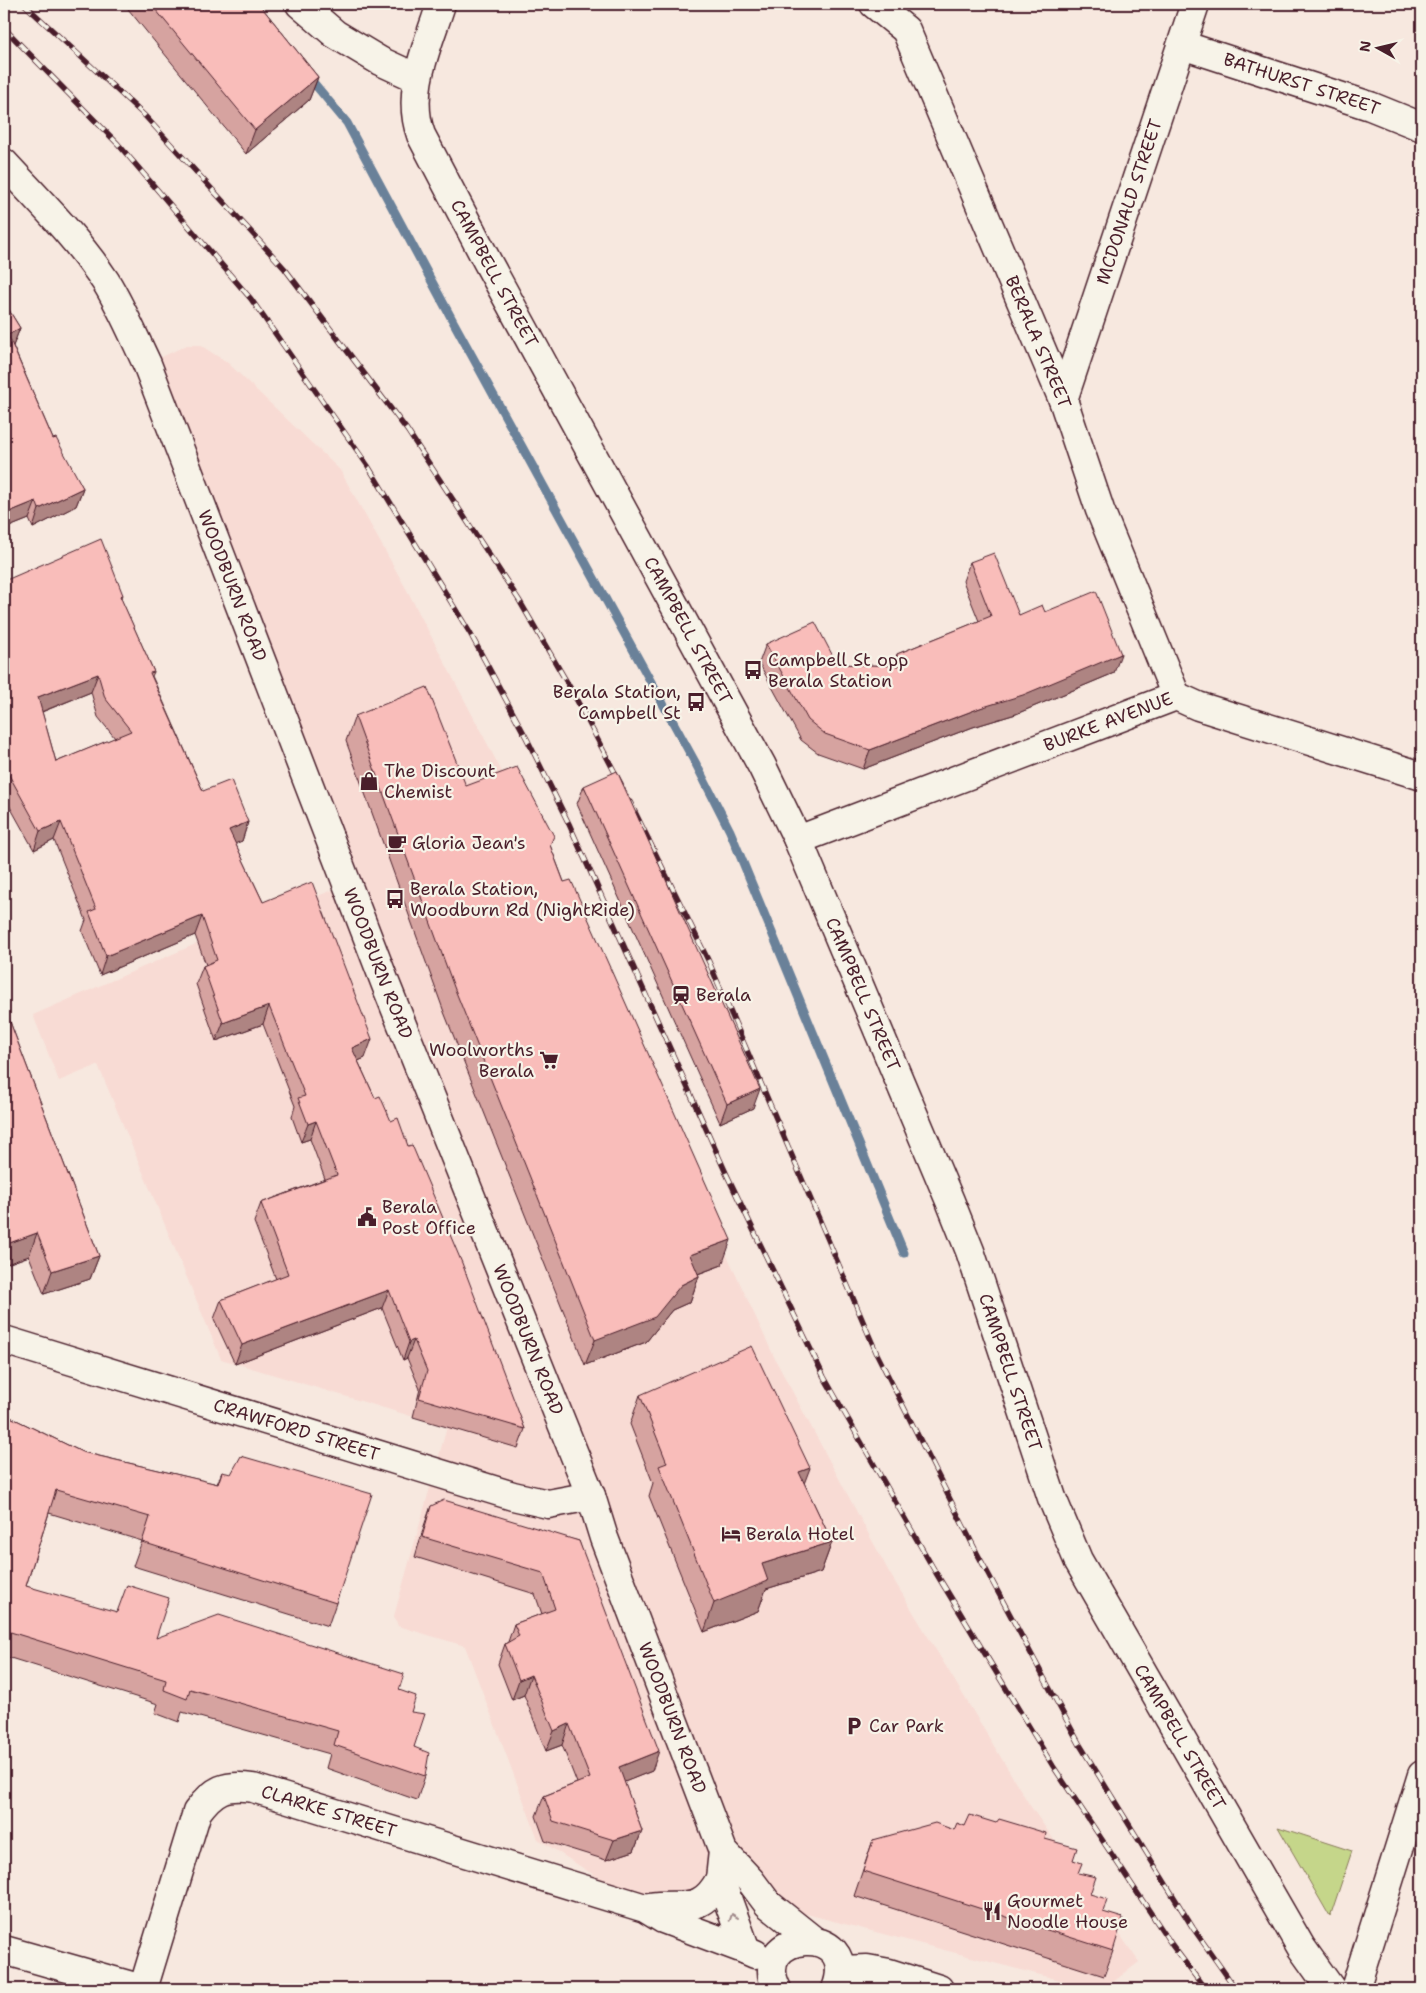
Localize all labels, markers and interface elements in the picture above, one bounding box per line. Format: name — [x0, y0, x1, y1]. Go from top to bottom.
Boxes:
north arrow — [1354, 22, 1404, 72]
text: N — [1355, 39, 1375, 53]
street label: BATHURST STREET — [1220, 47, 1384, 121]
street label: MCDONALD STREET — [1090, 116, 1168, 288]
street label: CAMPBELL STREET — [445, 195, 544, 352]
street label: BERALA STREET — [1000, 272, 1077, 411]
street label: WOODBURN ROAD — [192, 506, 272, 665]
street label: CAMPBELL STREET — [638, 552, 738, 708]
place label: Campbell St opp Berala Station — [768, 648, 908, 693]
bus stop icon: Campbell St opp Berala Station — [742, 659, 764, 681]
place label: Berala Station, Campbell St — [553, 680, 681, 725]
street label: BURKE AVENUE — [1040, 686, 1176, 757]
bus stop icon: Berala Station, Campbell St — [685, 691, 707, 713]
place label: The Discount Chemist — [384, 759, 496, 804]
shop icon: The Discount Chemist — [358, 770, 380, 792]
place label: Gloria Jean's — [412, 831, 526, 855]
cafe icon: Gloria Jean's — [386, 832, 408, 854]
place label: Berala Station, Woodburn Rd (NightRide) — [410, 877, 635, 922]
street label: WOODBURN ROAD — [338, 884, 418, 1043]
bus stop icon: Berala Station, Woodburn Rd (NightRide) — [384, 888, 406, 910]
street label: CAMPBELL STREET — [820, 914, 906, 1074]
place label: Berala — [696, 983, 751, 1007]
station icon: Berala — [670, 984, 692, 1006]
place label: Woolworths Berala — [429, 1038, 534, 1083]
supermarket icon: Woolworths Berala — [538, 1049, 560, 1071]
place label: Berala Post Office — [382, 1195, 476, 1240]
public building icon: Berala Post Office — [356, 1206, 378, 1228]
street label: WOODBURN ROAD — [487, 1261, 569, 1419]
street label: CAMPBELL STREET — [973, 1290, 1047, 1454]
street label: CRAWFORD STREET — [211, 1393, 383, 1466]
place label: Berala Hotel — [746, 1522, 855, 1546]
hotel icon: Berala Hotel — [720, 1523, 742, 1545]
street label: WOODBURN ROAD — [633, 1639, 712, 1797]
street label: CAMPBELL STREET — [1128, 1660, 1231, 1814]
place label: Car Park — [869, 1714, 944, 1738]
parking icon: Car Park — [843, 1715, 865, 1737]
street label: CLARKE STREET — [258, 1779, 400, 1843]
place label: Gourmet Noodle House — [1007, 1889, 1128, 1934]
restaurant icon: Gourmet Noodle House — [981, 1900, 1003, 1922]
one-way arrow — [729, 1914, 739, 1922]

